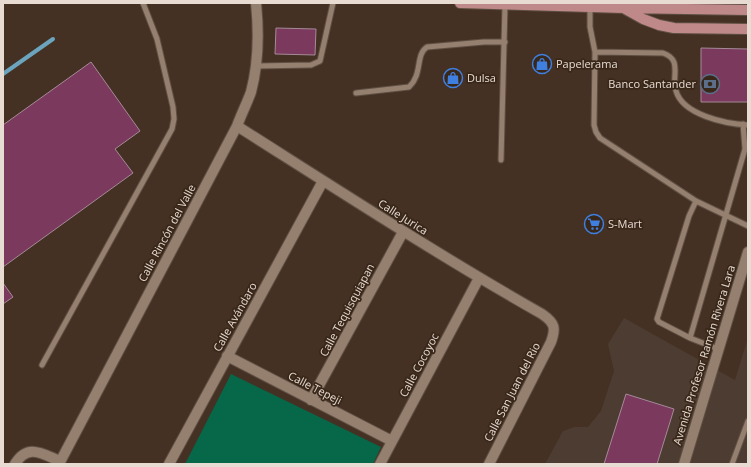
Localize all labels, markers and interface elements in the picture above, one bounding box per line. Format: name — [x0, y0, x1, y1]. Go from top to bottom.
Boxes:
shop icon: Papelerama — [531, 53, 553, 75]
place label: Papelerama — [556, 56, 618, 71]
shop icon: Dulsa — [442, 67, 464, 89]
place label: Dulsa — [467, 70, 496, 85]
bank icon: Banco Santander — [699, 73, 721, 95]
place label: Banco Santander — [608, 76, 697, 91]
street label: Calle Rincón del Valle — [134, 181, 199, 284]
street label: Calle Jurica — [376, 195, 431, 238]
supermarket icon: S-Mart — [583, 213, 605, 235]
place label: S-Mart — [608, 216, 642, 231]
street label: Calle Tequisquiapan — [316, 261, 377, 359]
street label: Avenida Profesor Ramón Rivera Lara — [669, 263, 738, 447]
street label: Calle Avándaro — [209, 279, 260, 354]
street label: Calle Cocoyoc — [395, 330, 442, 399]
street label: Calle San Juan del Rio — [480, 339, 543, 444]
street label: Calle Tepeji — [286, 368, 345, 407]

